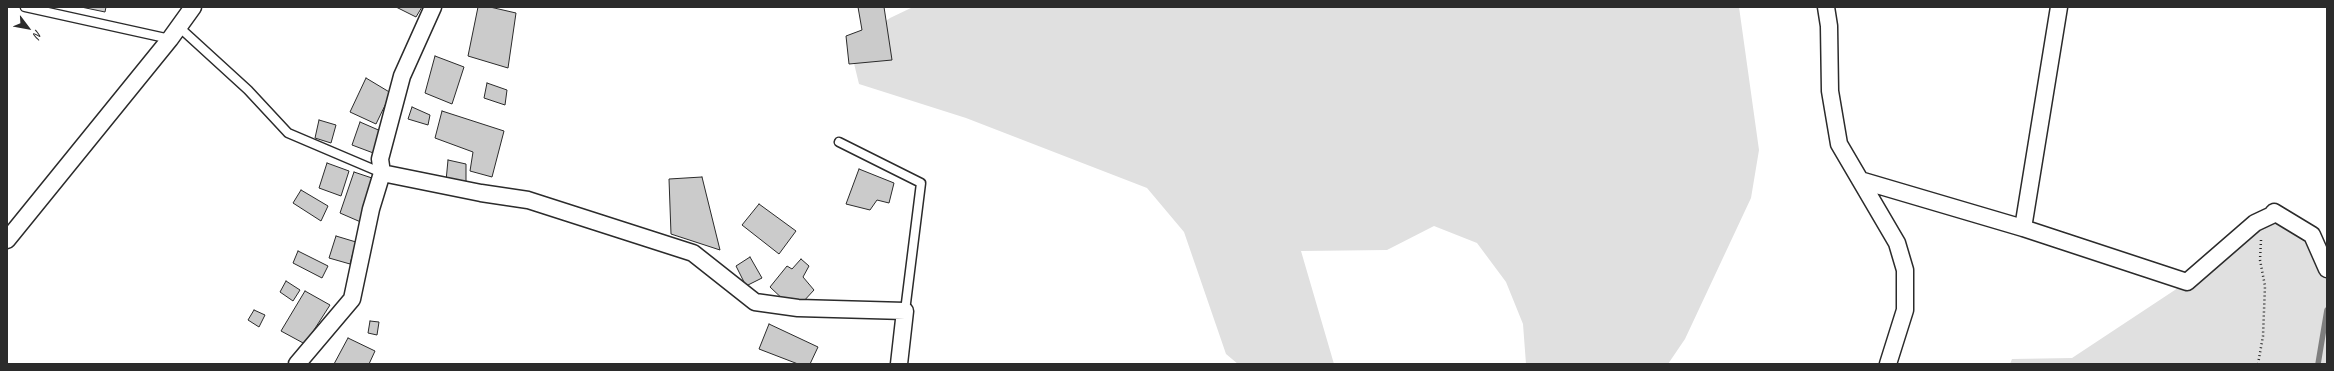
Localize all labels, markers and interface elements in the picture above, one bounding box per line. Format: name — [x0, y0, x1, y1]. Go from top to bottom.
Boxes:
north arrow — [8, 8, 48, 48]
text: N — [30, 28, 46, 41]

